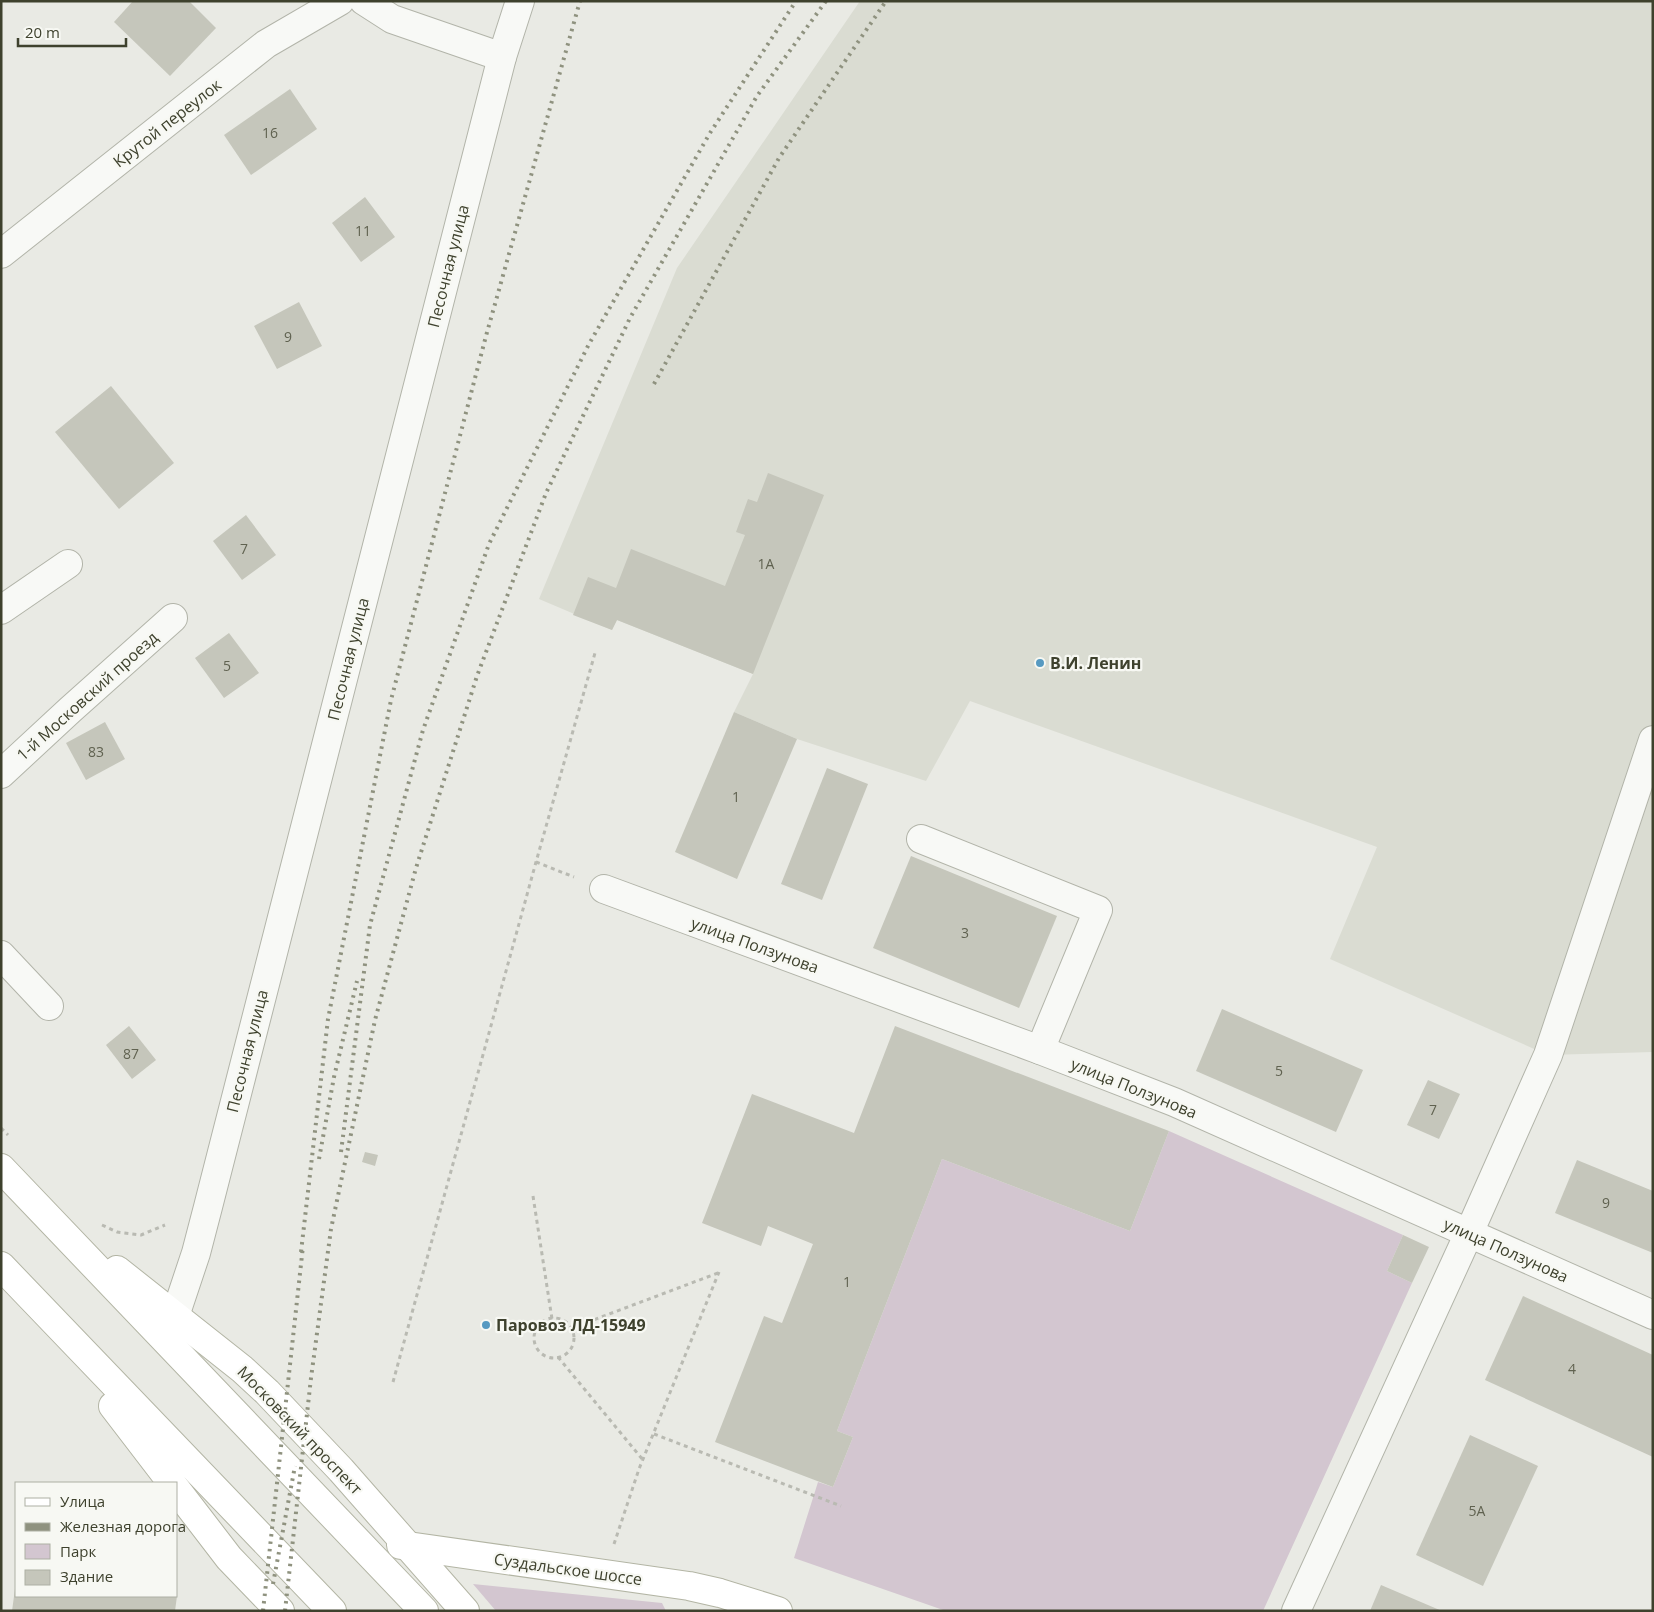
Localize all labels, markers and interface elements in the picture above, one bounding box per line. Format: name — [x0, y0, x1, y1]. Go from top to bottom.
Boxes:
scale bar — [18, 15, 125, 47]
text: 20 m — [25, 22, 60, 42]
street label: Крутой переулок — [108, 73, 226, 172]
house number: 16 — [262, 123, 278, 142]
street label: Песочная улица — [422, 202, 474, 330]
house number: 11 — [355, 221, 371, 240]
house number: 9 — [284, 327, 292, 346]
house number: 7 — [240, 539, 248, 558]
house number: 1А — [758, 554, 775, 573]
street label: Песочная улица — [322, 595, 374, 723]
street label: 1-й Московский проезд — [12, 627, 162, 765]
place label: В.И. Ленин — [1050, 652, 1141, 674]
house number: 5 — [223, 656, 231, 675]
marker: В.И. Ленин — [1034, 657, 1046, 669]
house number: 83 — [88, 742, 104, 761]
house number: 1 — [732, 787, 740, 806]
street label: улица Ползунова — [688, 912, 822, 978]
house number: 3 — [961, 923, 969, 942]
street label: Песочная улица — [221, 987, 273, 1115]
house number: 87 — [123, 1044, 139, 1063]
street label: улица Ползунова — [1068, 1053, 1200, 1123]
house number: 5 — [1275, 1061, 1283, 1080]
house number: 7 — [1429, 1100, 1437, 1119]
house number: 9 — [1602, 1193, 1610, 1212]
street label: улица Ползунова — [1440, 1213, 1572, 1287]
house number: 1 — [843, 1272, 851, 1291]
place label: Паровоз ЛД-15949 — [496, 1314, 646, 1336]
marker: Паровоз ЛД-15949 — [480, 1319, 492, 1331]
house number: 4 — [1568, 1359, 1576, 1378]
street label: Московский проспект — [233, 1361, 368, 1499]
legend — [15, 1482, 178, 1597]
text: Улица — [60, 1491, 105, 1511]
house number: 5А — [1469, 1501, 1486, 1520]
text: Железная дорога — [60, 1516, 186, 1536]
text: Парк — [60, 1541, 96, 1561]
street label: Суздальское шоссе — [493, 1548, 644, 1590]
text: Здание — [60, 1566, 113, 1586]

